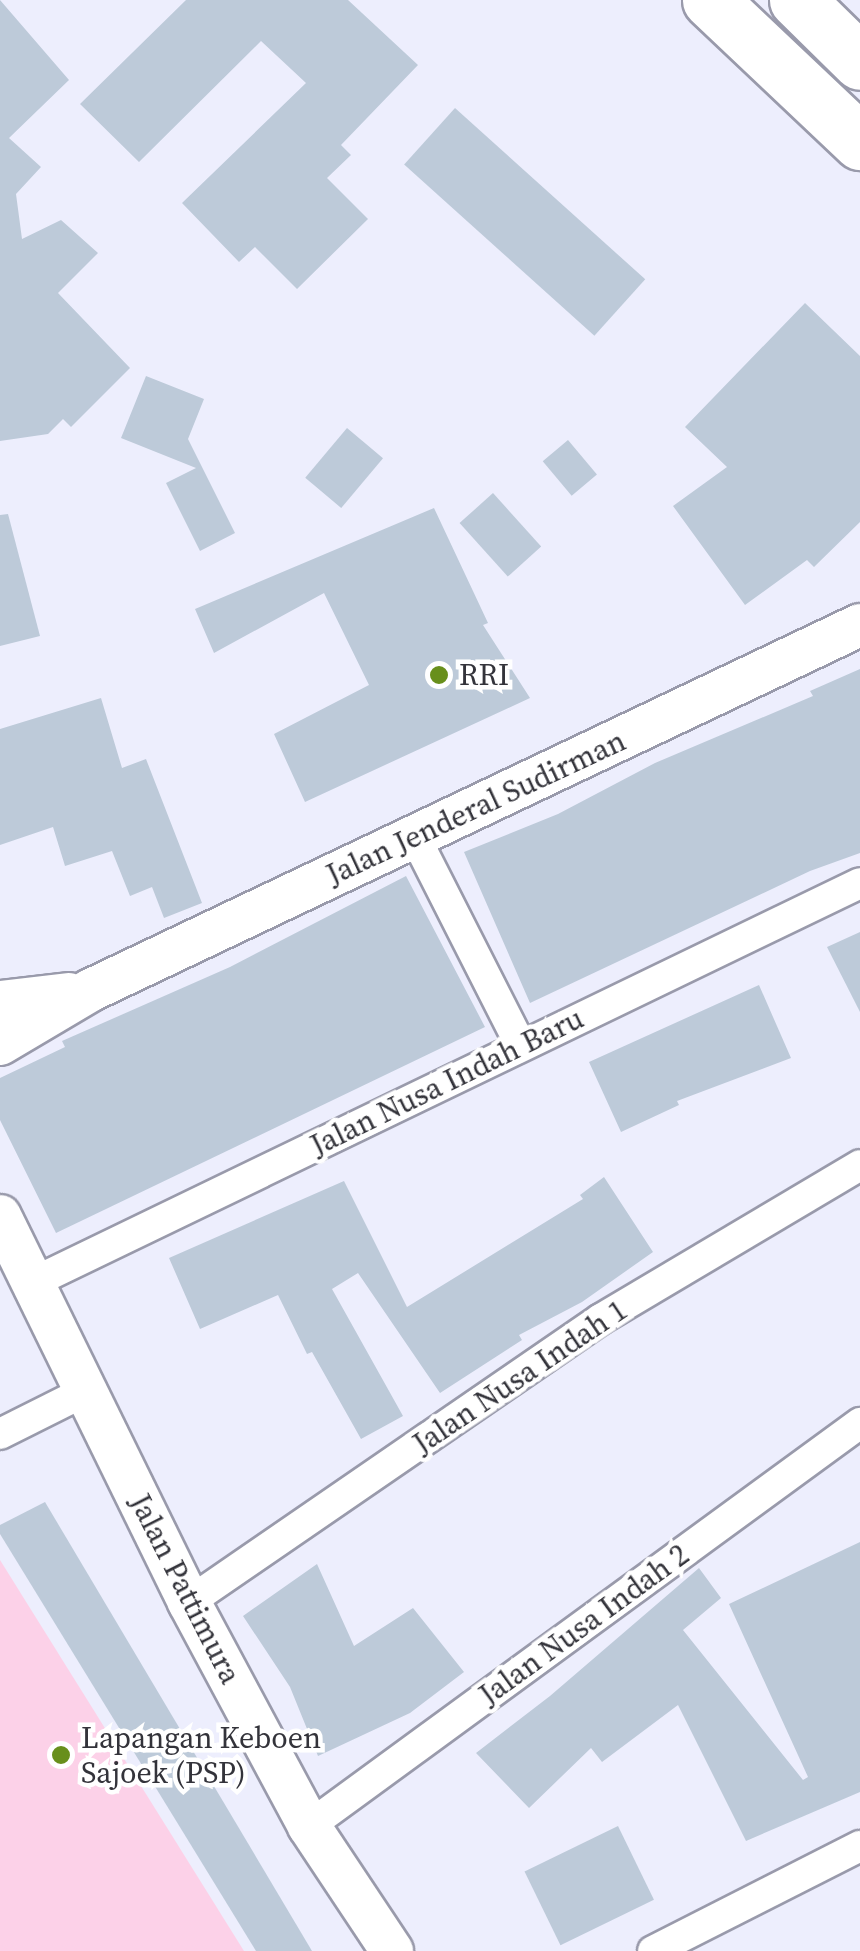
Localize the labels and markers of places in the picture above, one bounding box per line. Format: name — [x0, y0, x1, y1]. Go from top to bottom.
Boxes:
place label: RRI — [459, 657, 509, 693]
marker: RRI — [428, 664, 450, 686]
place label: Lapangan Keboen Sajoek (PSP) — [81, 1720, 321, 1790]
marker: Lapangan Keboen Sajoek (PSP) — [50, 1744, 72, 1766]

